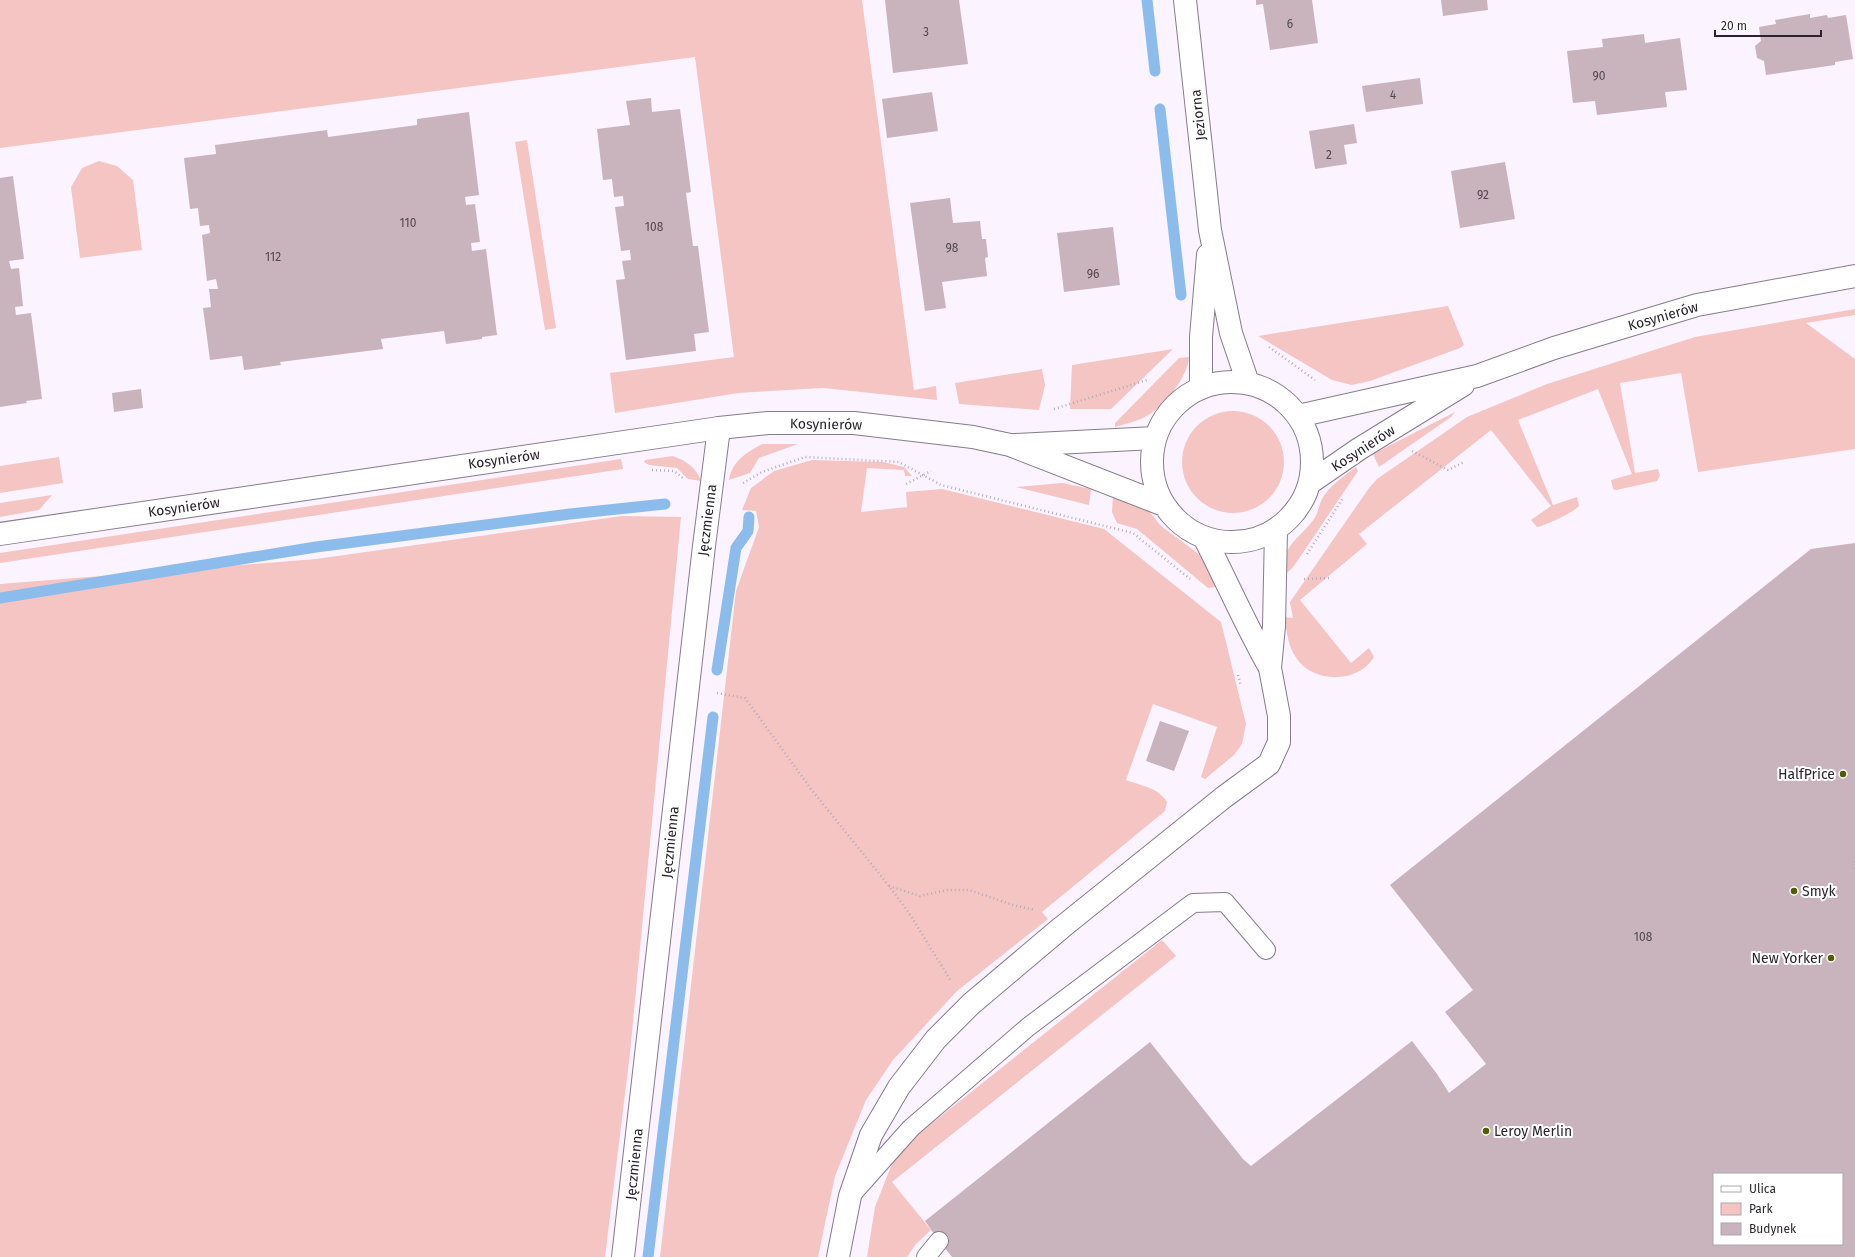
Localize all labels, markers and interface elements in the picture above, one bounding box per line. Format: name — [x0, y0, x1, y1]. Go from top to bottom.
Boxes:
scale bar — [1715, 12, 1821, 38]
house number: 6 — [1287, 17, 1293, 31]
text: 20 m — [1721, 19, 1747, 33]
house number: 3 — [923, 25, 929, 39]
house number: 90 — [1593, 69, 1606, 83]
house number: 4 — [1390, 88, 1397, 102]
street label: Jeziorna — [1187, 89, 1210, 141]
house number: 2 — [1326, 148, 1332, 162]
house number: 92 — [1477, 188, 1489, 202]
house number: 110 — [400, 216, 417, 230]
house number: 108 — [645, 220, 664, 234]
house number: 98 — [946, 241, 959, 255]
house number: 112 — [265, 250, 281, 264]
house number: 96 — [1087, 267, 1099, 281]
street label: Kosynierów — [1626, 298, 1700, 335]
street label: Kosynierów — [790, 415, 862, 434]
street label: Kosynierów — [1328, 422, 1398, 475]
street label: Kosynierów — [467, 446, 541, 473]
street label: Jęczmienna — [695, 483, 720, 557]
street label: Kosynierów — [147, 494, 221, 521]
place label: HalfPrice — [1778, 766, 1835, 783]
marker: HalfPrice — [1838, 769, 1848, 779]
street label: Jęczmienna — [658, 805, 683, 879]
place label: Smyk — [1802, 883, 1836, 900]
marker: Smyk — [1789, 886, 1799, 896]
house number: 108 — [1634, 930, 1653, 944]
place label: New Yorker — [1752, 950, 1824, 967]
marker: New Yorker — [1826, 953, 1836, 963]
place label: Leroy Merlin — [1494, 1123, 1572, 1140]
marker: Leroy Merlin — [1481, 1126, 1491, 1136]
street label: Jęczmienna — [622, 1127, 647, 1201]
legend — [1713, 1173, 1843, 1245]
text: Ulica — [1749, 1182, 1776, 1196]
text: Park — [1749, 1202, 1773, 1216]
text: Budynek — [1749, 1222, 1797, 1236]

